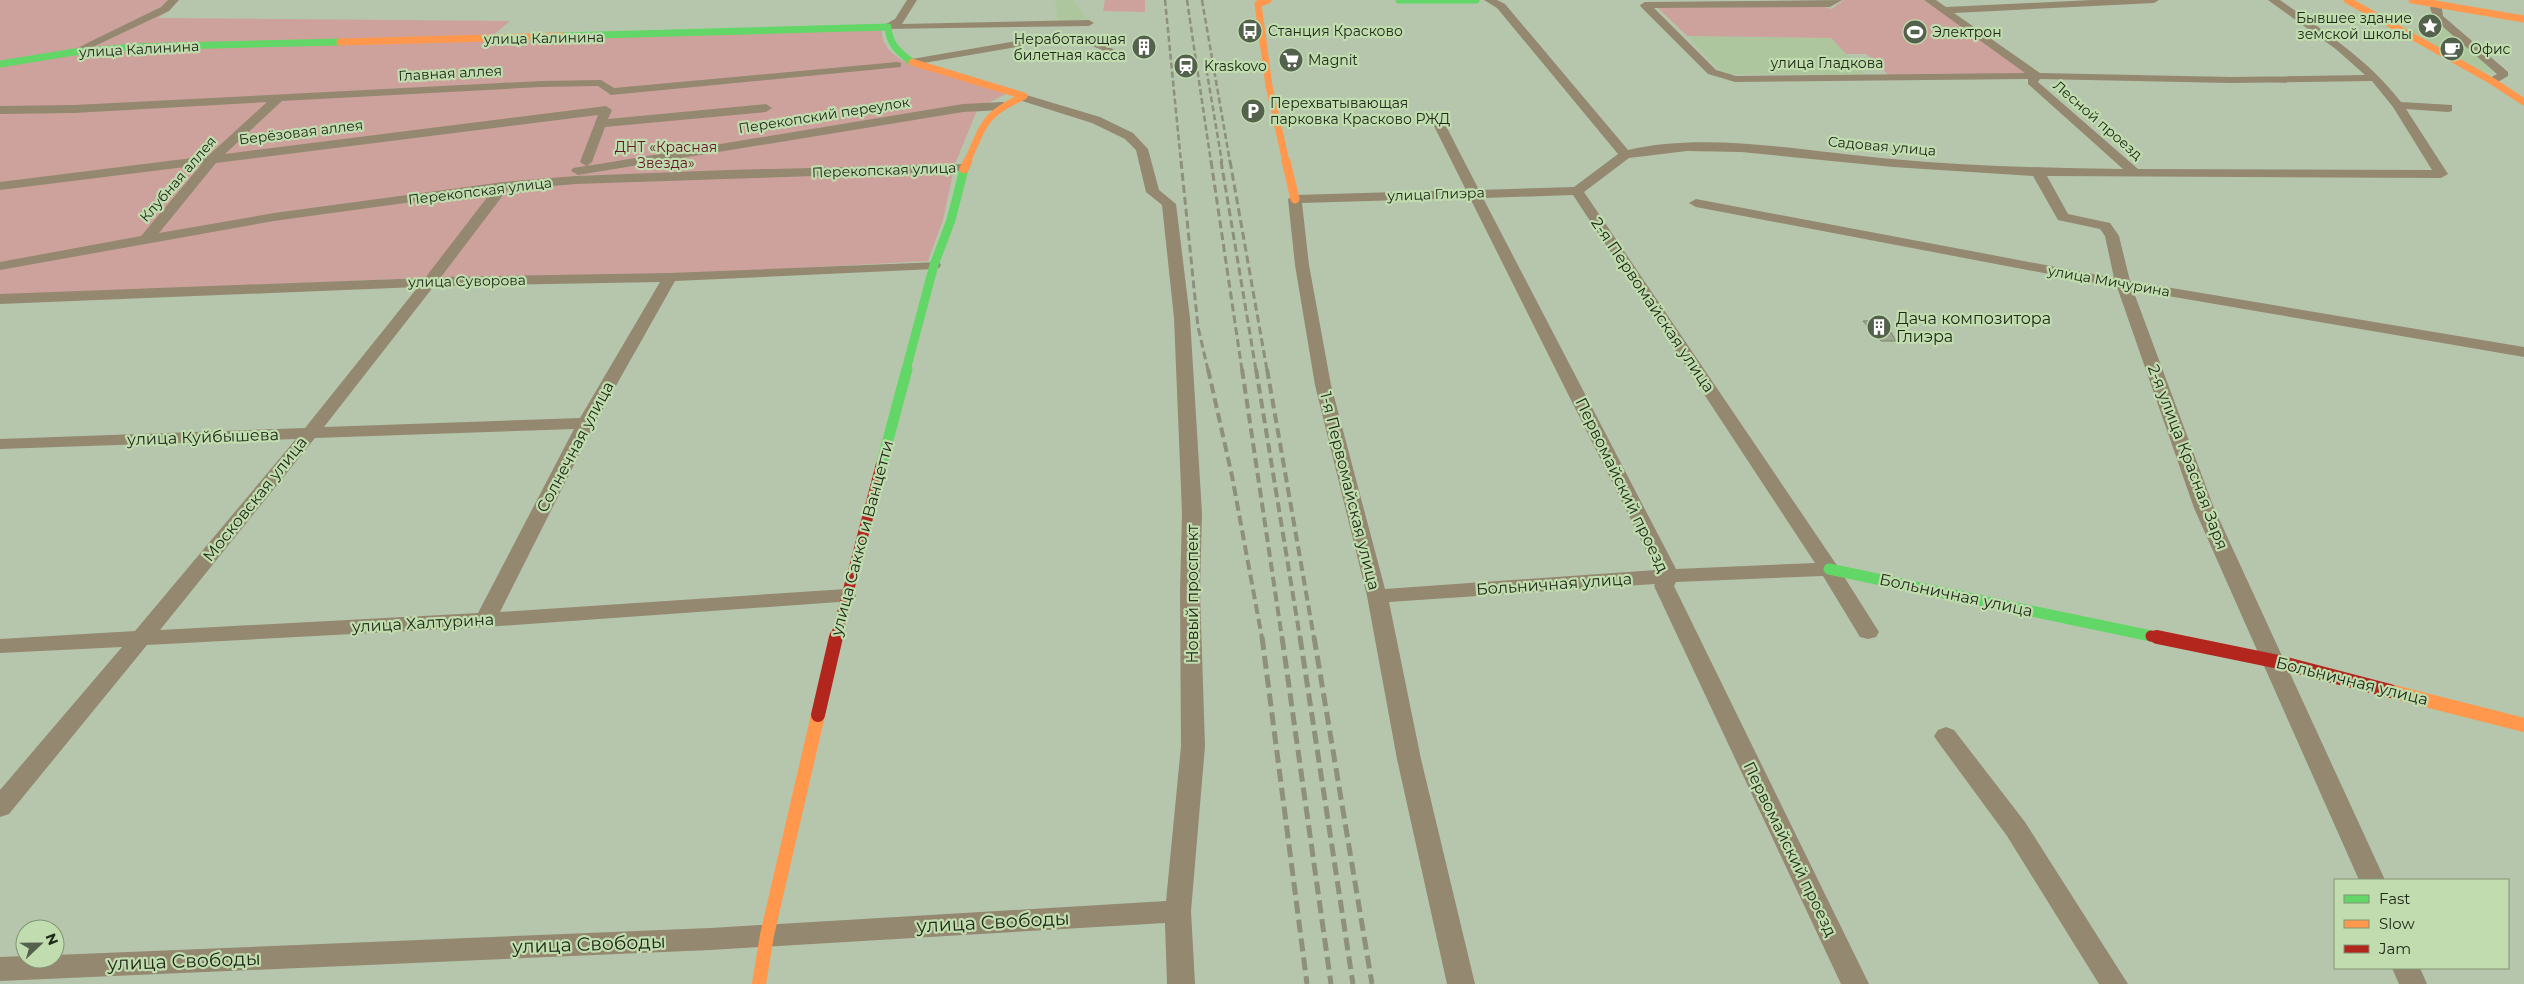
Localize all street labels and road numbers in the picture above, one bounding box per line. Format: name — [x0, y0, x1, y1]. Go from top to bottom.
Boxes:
street label: улица Калинина — [483, 28, 604, 48]
street label: улица Калинина — [77, 37, 200, 61]
street label: улица Гладкова — [1770, 54, 1883, 72]
street label: Главная аллея — [398, 61, 502, 85]
street label: Лесной проезд — [2050, 76, 2146, 164]
street label: Перекопский переулок — [737, 93, 911, 137]
street label: Берёзовая аллея — [238, 115, 364, 149]
street label: Клубная аллея — [136, 132, 220, 226]
street label: Садовая улица — [1827, 132, 1937, 160]
street label: Перекопская улица — [811, 158, 957, 182]
street label: Перекопская улица — [407, 173, 553, 209]
street label: улица Глиэра — [1386, 183, 1485, 205]
street label: 2-я Первомайская улица — [1587, 214, 1719, 396]
street label: улица Мичурина — [2046, 261, 2171, 301]
street label: улица Суворова — [407, 271, 526, 291]
street label: 2-я улица Красная Заря — [2144, 362, 2232, 552]
street label: Солнечная улица — [532, 378, 618, 516]
street label: 1-я Первомайская улица — [1316, 390, 1384, 592]
street label: Первомайский проезд — [1571, 394, 1673, 576]
street label: улица Куйбышева — [126, 425, 279, 449]
street label: Московская улица — [199, 433, 311, 565]
street label: улица Сакко и Ванцетти — [826, 438, 897, 639]
street label: Новый проспект — [1183, 524, 1202, 664]
street label: Больничная улица — [1475, 569, 1633, 599]
street label: Больничная улица — [1878, 569, 2034, 621]
street label: улица Халтурина — [350, 610, 495, 636]
street label: Больничная улица — [2274, 653, 2430, 709]
street label: Первомайский проезд — [1739, 758, 1841, 940]
street label: улица Свободы — [915, 907, 1070, 938]
street label: улица Свободы — [511, 930, 666, 958]
street label: улица Свободы — [106, 947, 261, 975]

